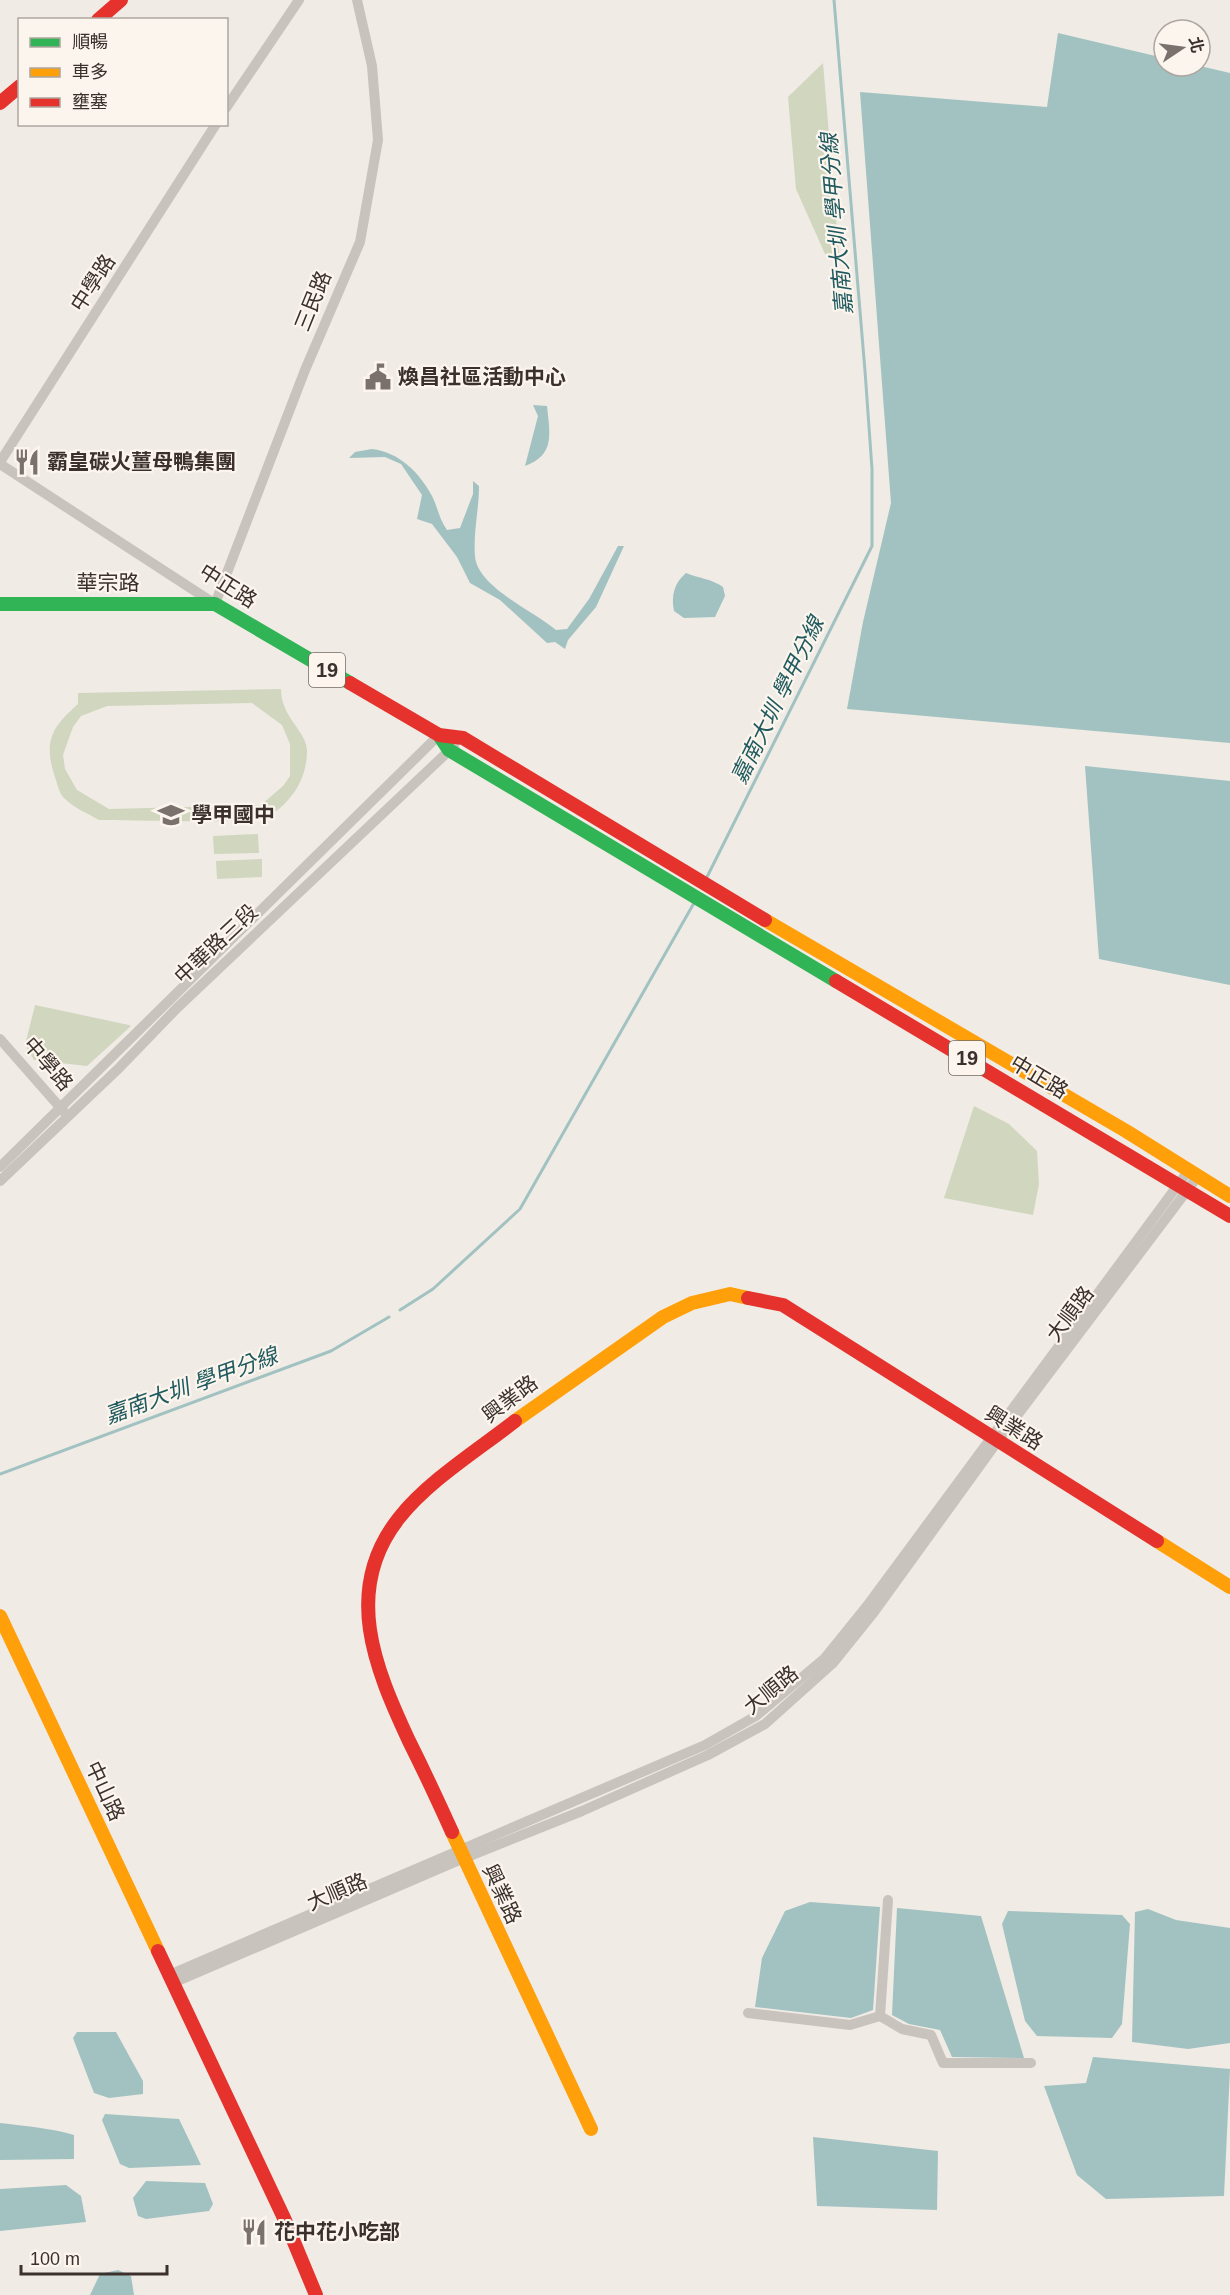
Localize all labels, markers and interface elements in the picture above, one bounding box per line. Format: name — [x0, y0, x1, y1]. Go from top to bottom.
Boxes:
legend — [18, 18, 228, 126]
north arrow — [1152, 18, 1212, 78]
text: 順暢 — [72, 32, 108, 52]
text: 北 — [1186, 35, 1206, 54]
text: 車多 — [72, 62, 108, 82]
text: 壅塞 — [72, 92, 108, 112]
water label: 嘉南大圳 學甲分線 — [816, 129, 857, 316]
street label: 中學路 — [66, 250, 119, 315]
street label: 三民路 — [290, 267, 335, 334]
public building icon: 煥昌社區活動中心 — [363, 362, 393, 392]
place label: 煥昌社區活動中心 — [398, 365, 566, 388]
restaurant icon: 霸皇碳火薑母鴨集團 — [12, 447, 42, 477]
place label: 霸皇碳火薑母鴨集團 — [47, 450, 236, 473]
street label: 中正路 — [195, 559, 261, 612]
street label: 華宗路 — [77, 571, 140, 594]
water label: 嘉南大圳 學甲分線 — [726, 610, 830, 788]
road number: 19 — [309, 653, 345, 687]
school or university icon: 學甲國中 — [156, 800, 186, 830]
place label: 學甲國中 — [191, 803, 275, 826]
street label: 中華路三段 — [169, 899, 262, 988]
street label: 中學路 — [19, 1032, 78, 1095]
road number: 19 — [949, 1041, 985, 1075]
street label: 中正路 — [1006, 1050, 1072, 1103]
street label: 大順路 — [1041, 1282, 1098, 1346]
water label: 嘉南大圳 學甲分線 — [101, 1342, 284, 1428]
street label: 興業路 — [478, 1370, 542, 1427]
street label: 興業路 — [981, 1401, 1047, 1454]
street label: 大順路 — [739, 1661, 802, 1718]
street label: 中山路 — [82, 1757, 129, 1824]
street label: 興業路 — [479, 1860, 526, 1927]
street label: 大順路 — [303, 1869, 370, 1914]
restaurant icon: 花中花小吃部 — [239, 2217, 269, 2247]
place label: 花中花小吃部 — [274, 2220, 400, 2243]
scale bar — [21, 2238, 166, 2276]
text: 100 m — [30, 2249, 80, 2269]

